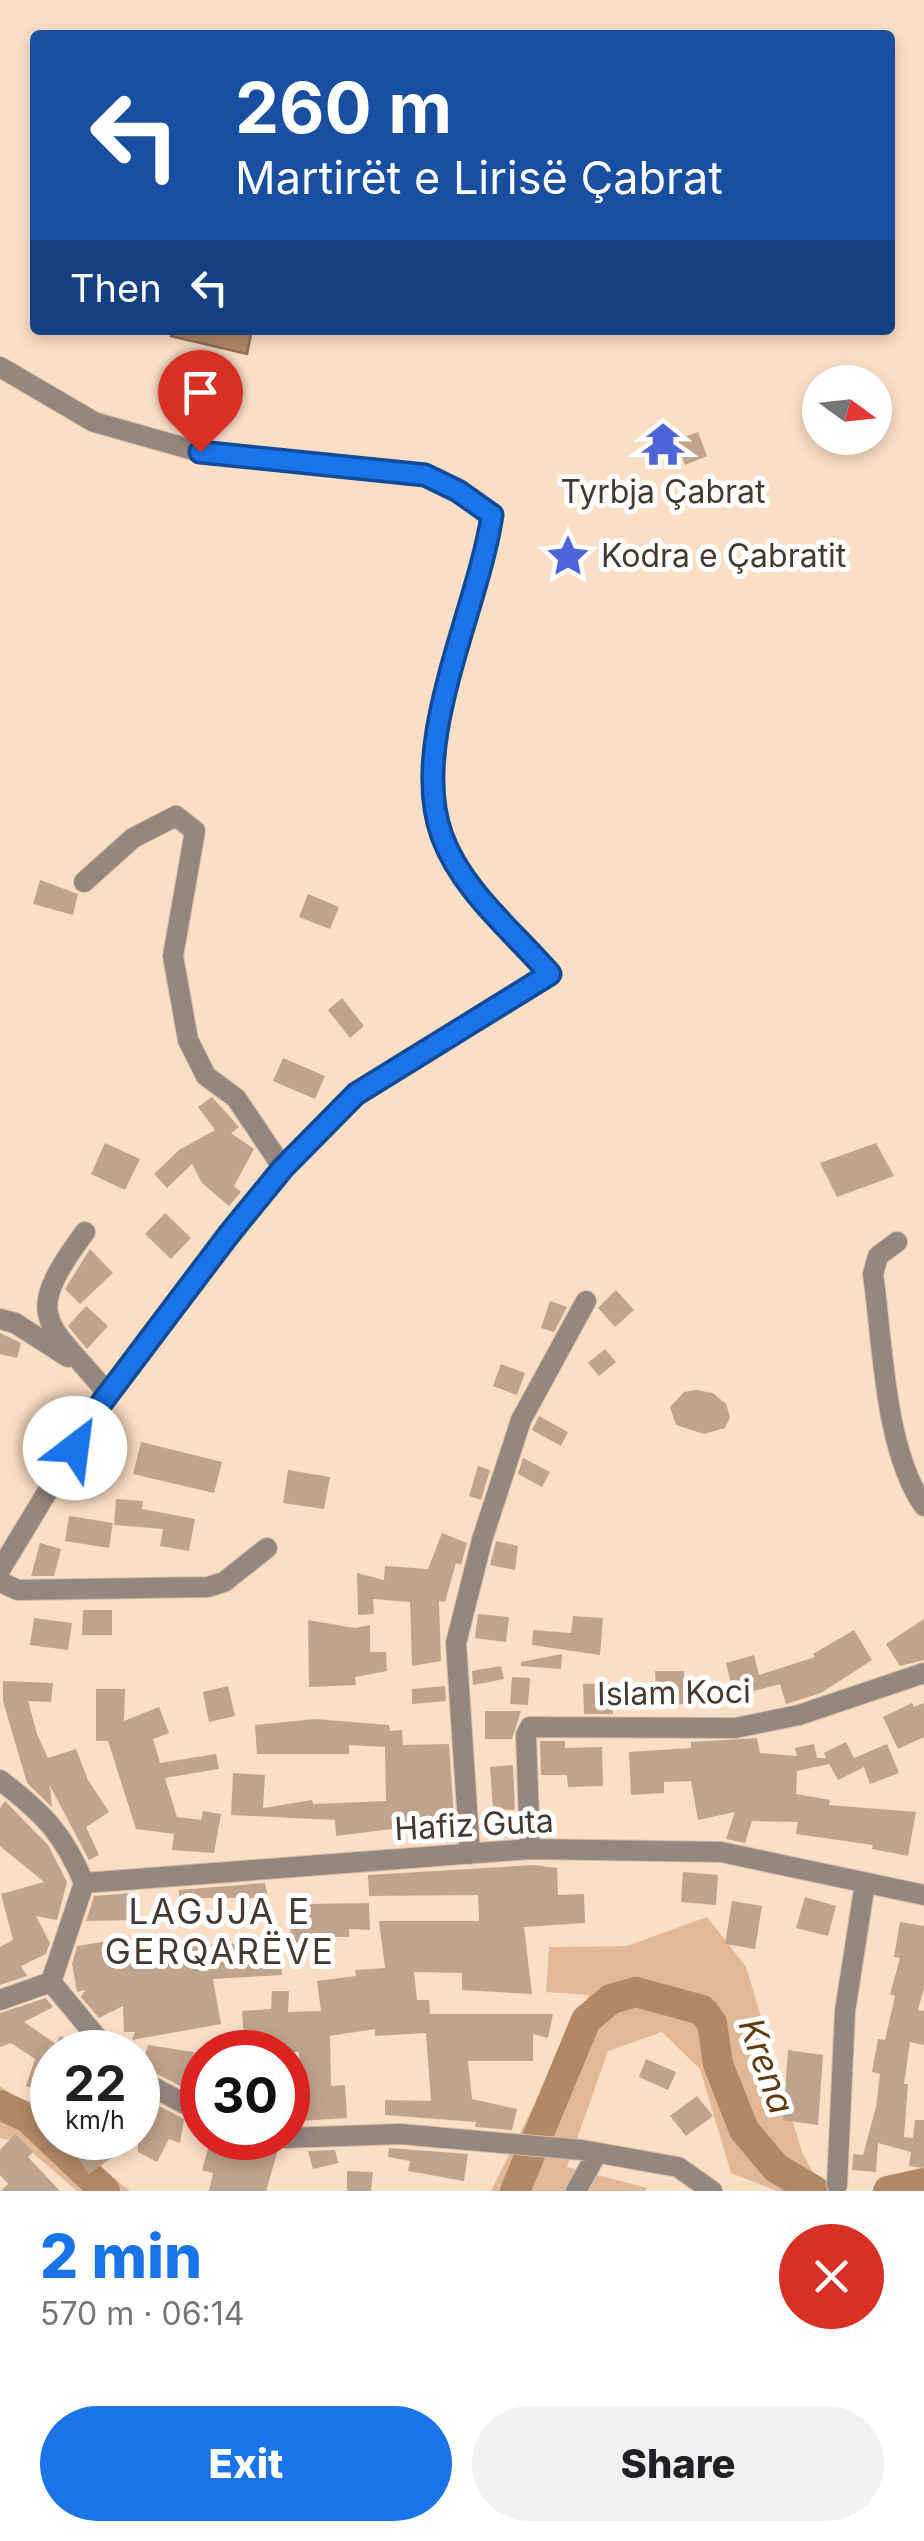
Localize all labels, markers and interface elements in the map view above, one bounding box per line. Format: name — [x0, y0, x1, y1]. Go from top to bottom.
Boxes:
text: 260 m — [235, 65, 452, 150]
icon: left — [70, 70, 200, 200]
text: Martirët e Lirisë Çabrat — [235, 150, 723, 205]
icon: left — [182, 260, 237, 315]
text: Then — [70, 265, 162, 311]
pin — [158, 350, 243, 453]
icon: arrive — [173, 365, 228, 420]
north arrow — [802, 365, 892, 455]
map controls — [802, 365, 892, 455]
temple icon: Tyrbja Çabrat — [639, 420, 687, 468]
place label: Tyrbja Çabrat — [561, 472, 765, 511]
place icon: Kodra e Çabratit — [544, 532, 592, 580]
place label: Kodra e Çabratit — [601, 536, 846, 575]
position arrow — [23.0, 1396, 127.0, 1500]
street label: Islam Koci — [597, 1672, 751, 1713]
street label: Hafiz Guta — [393, 1801, 555, 1848]
district label: LAGJJA E GERQARËVE — [105, 1890, 335, 1972]
water label: Krena — [730, 2012, 804, 2119]
speed limit sign: 30 — [180, 2030, 310, 2160]
text: 22 — [64, 2053, 127, 2113]
text: km/h — [65, 2105, 125, 2135]
text: 2 min — [40, 2220, 202, 2292]
button: close — [779, 2224, 884, 2329]
text: 570 m · 06:14 — [40, 2294, 244, 2333]
button: Exit — [40, 2406, 452, 2521]
button: Share — [472, 2406, 884, 2521]

